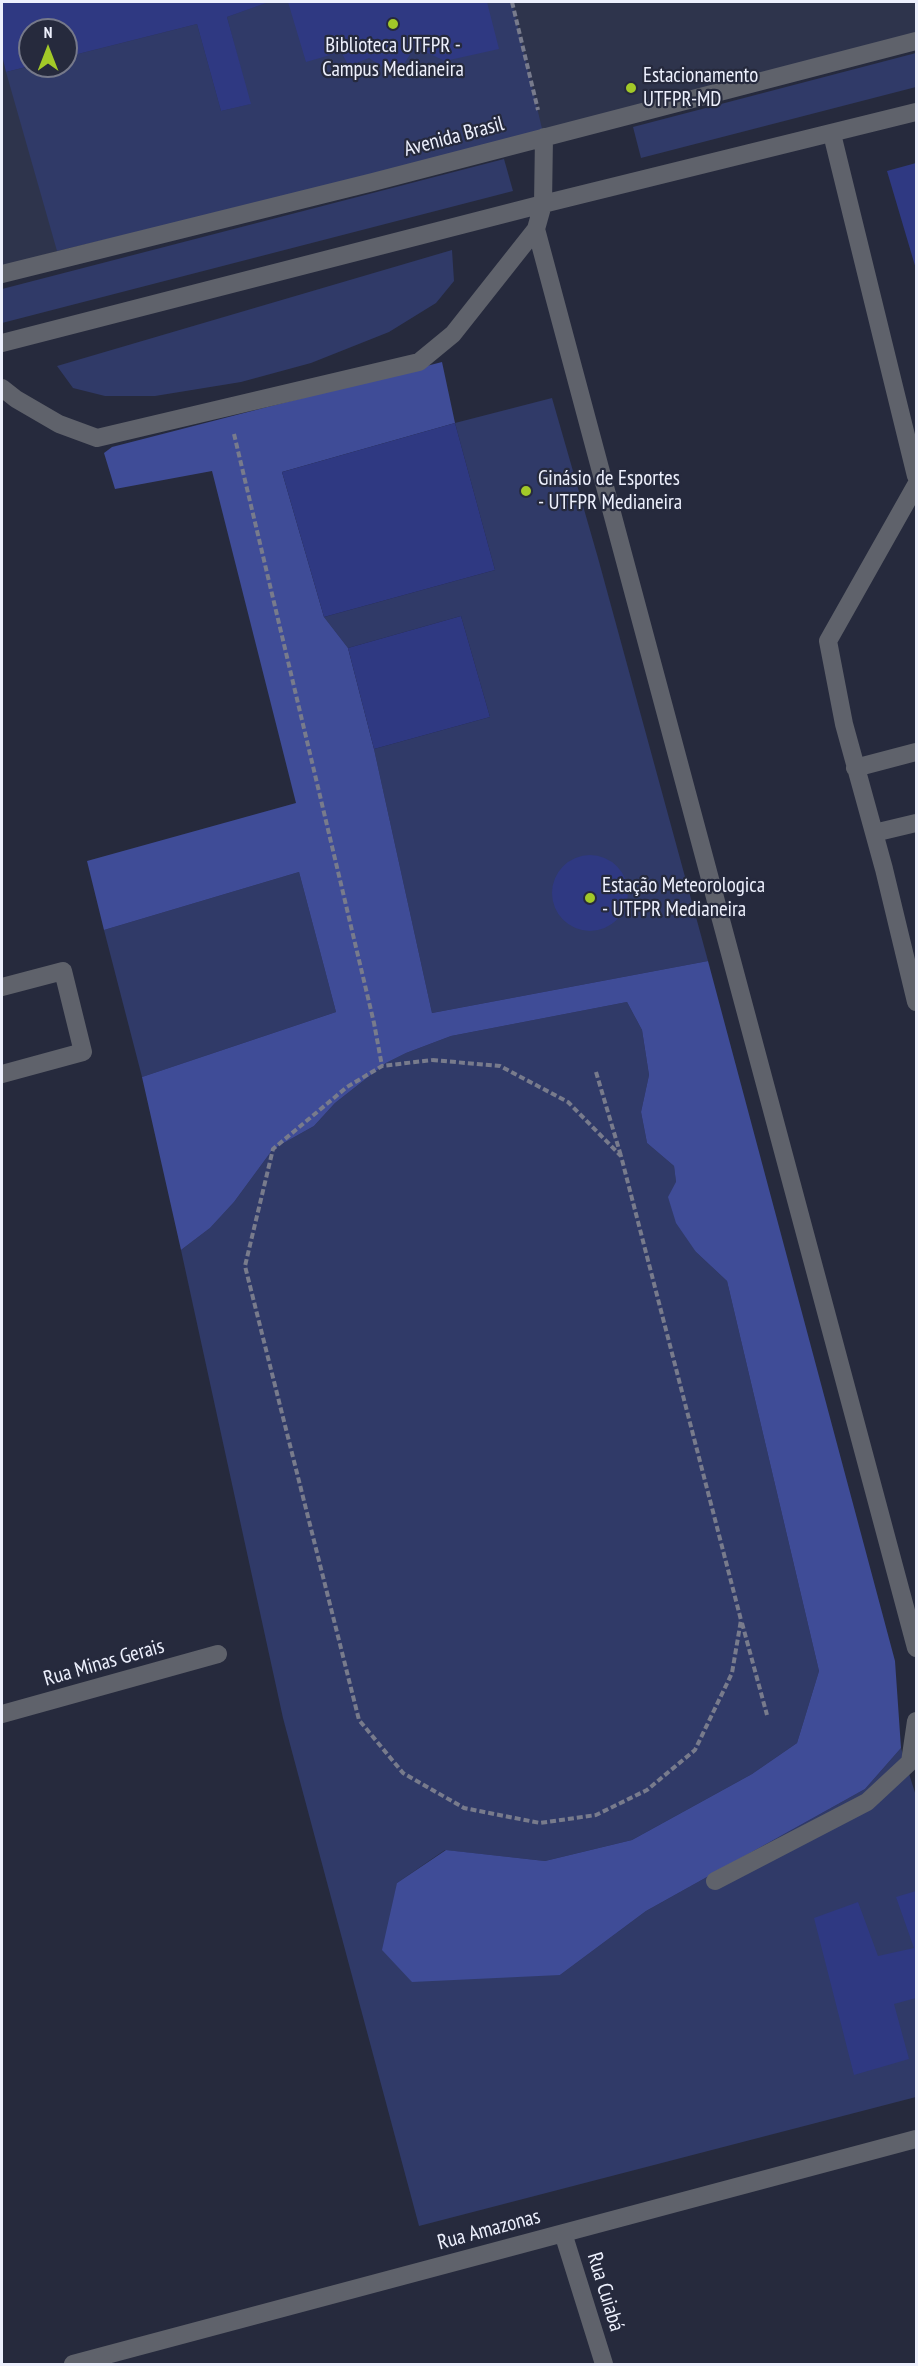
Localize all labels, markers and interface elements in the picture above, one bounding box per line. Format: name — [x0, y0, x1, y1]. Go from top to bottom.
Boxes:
marker: Biblioteca UTFPR - Campus Medianeira — [386, 17, 400, 31]
north arrow — [18, 18, 78, 78]
text: N — [44, 22, 52, 42]
place label: Biblioteca UTFPR - Campus Medianeira — [322, 33, 464, 83]
place label: Estacionamento UTFPR-MD — [643, 63, 758, 113]
marker: Estacionamento UTFPR-MD — [624, 81, 638, 95]
street label: Avenida Brasil — [401, 112, 507, 162]
place label: Ginásio de Esportes - UTFPR Medianeira — [538, 466, 682, 516]
marker: Ginásio de Esportes - UTFPR Medianeira — [519, 484, 533, 498]
place label: Estação Meteorologica - UTFPR Medianeira — [602, 873, 765, 923]
marker: Estação Meteorologica - UTFPR Medianeira — [583, 891, 597, 905]
street label: Rua Minas Gerais — [41, 1634, 167, 1692]
street label: Rua Amazonas — [435, 2204, 543, 2256]
street label: Rua Cuiabá — [581, 2250, 629, 2334]

